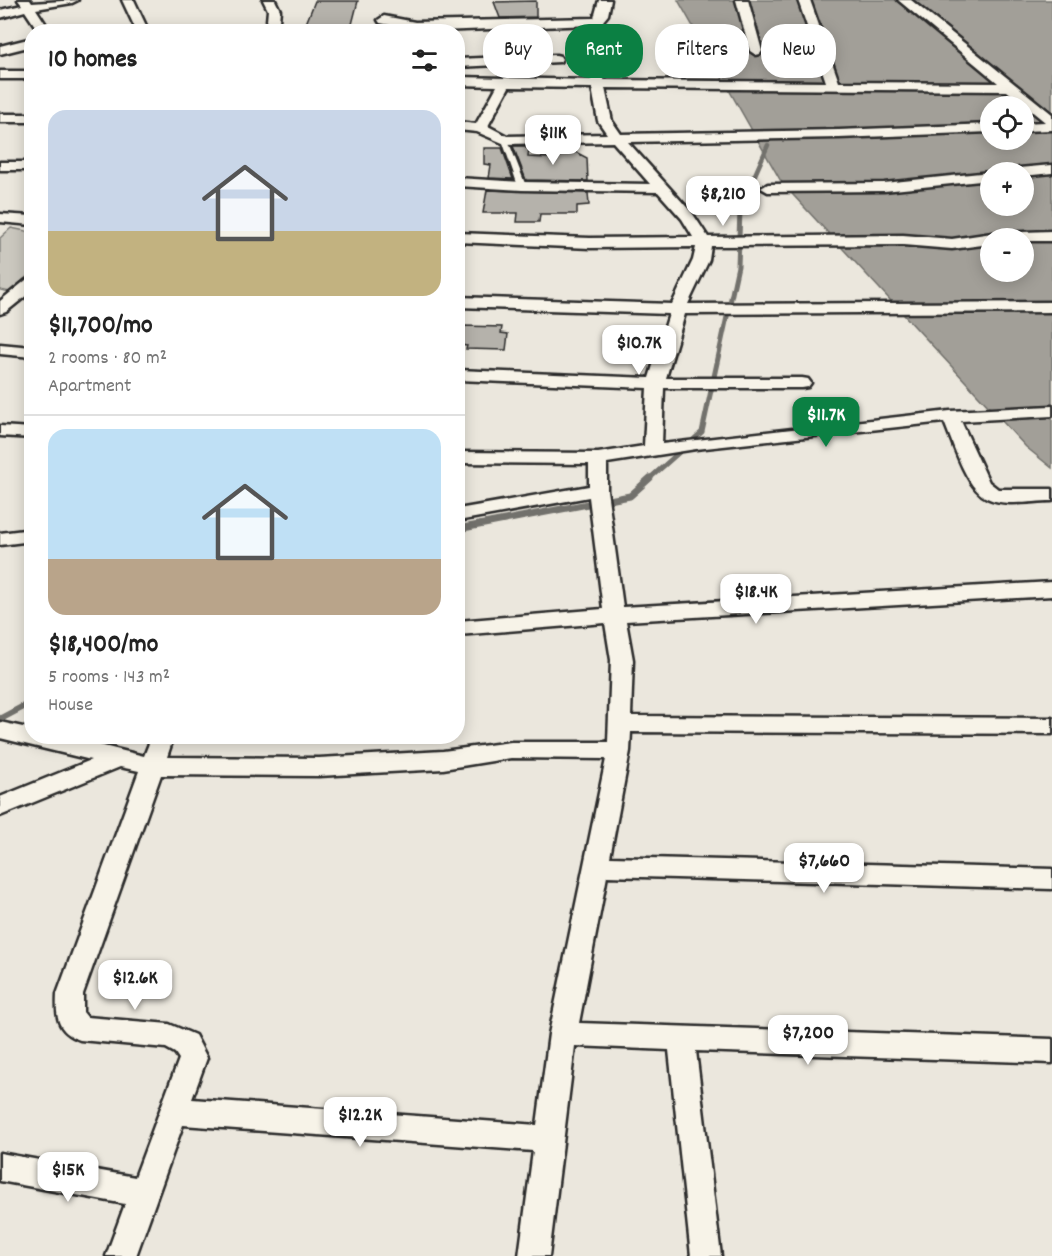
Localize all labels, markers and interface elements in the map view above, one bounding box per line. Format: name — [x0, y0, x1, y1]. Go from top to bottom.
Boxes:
chip: Buy — [483, 24, 553, 78]
chip: Rent — [565, 24, 643, 78]
chip: Filters — [655, 24, 749, 78]
chip: New — [761, 24, 836, 78]
text: 10 homes — [48, 42, 138, 79]
icon: filters — [408, 44, 441, 77]
map controls — [980, 96, 1034, 282]
button: locate — [980, 96, 1034, 150]
pin: $11K — [517, 115, 589, 166]
text: $11K — [539, 120, 567, 148]
icon: home — [191, 149, 299, 257]
button: + — [980, 162, 1034, 216]
pin: $8,210 — [674, 176, 772, 227]
text: $8,210 — [700, 181, 746, 209]
button: − — [980, 228, 1034, 282]
text: $11,700/mo — [48, 308, 153, 345]
pin: $10.7K — [590, 325, 688, 376]
text: $10.7K — [616, 330, 662, 358]
text: 2 rooms · 80 m² — [48, 345, 167, 373]
text: Apartment — [48, 373, 131, 401]
pin: $11.7K — [777, 397, 875, 448]
text: $11.7K — [806, 402, 846, 430]
icon: home — [191, 468, 299, 576]
pin: $18.4K — [707, 574, 805, 625]
text: $18.4K — [734, 579, 778, 607]
text: $18,400/mo — [48, 627, 158, 664]
text: 5 rooms · 143 m² — [48, 664, 170, 692]
text: House — [48, 692, 93, 720]
pin: $7,660 — [775, 843, 873, 894]
text: $7,660 — [798, 848, 850, 876]
pin: $12.6K — [86, 960, 184, 1011]
text: $12.6K — [112, 965, 158, 993]
pin: $7,200 — [759, 1015, 857, 1066]
text: $7,200 — [782, 1020, 834, 1048]
pin: $12.2K — [311, 1097, 409, 1148]
text: $12.2K — [338, 1102, 382, 1130]
pin: $15K — [32, 1152, 104, 1203]
text: $15K — [51, 1157, 85, 1185]

